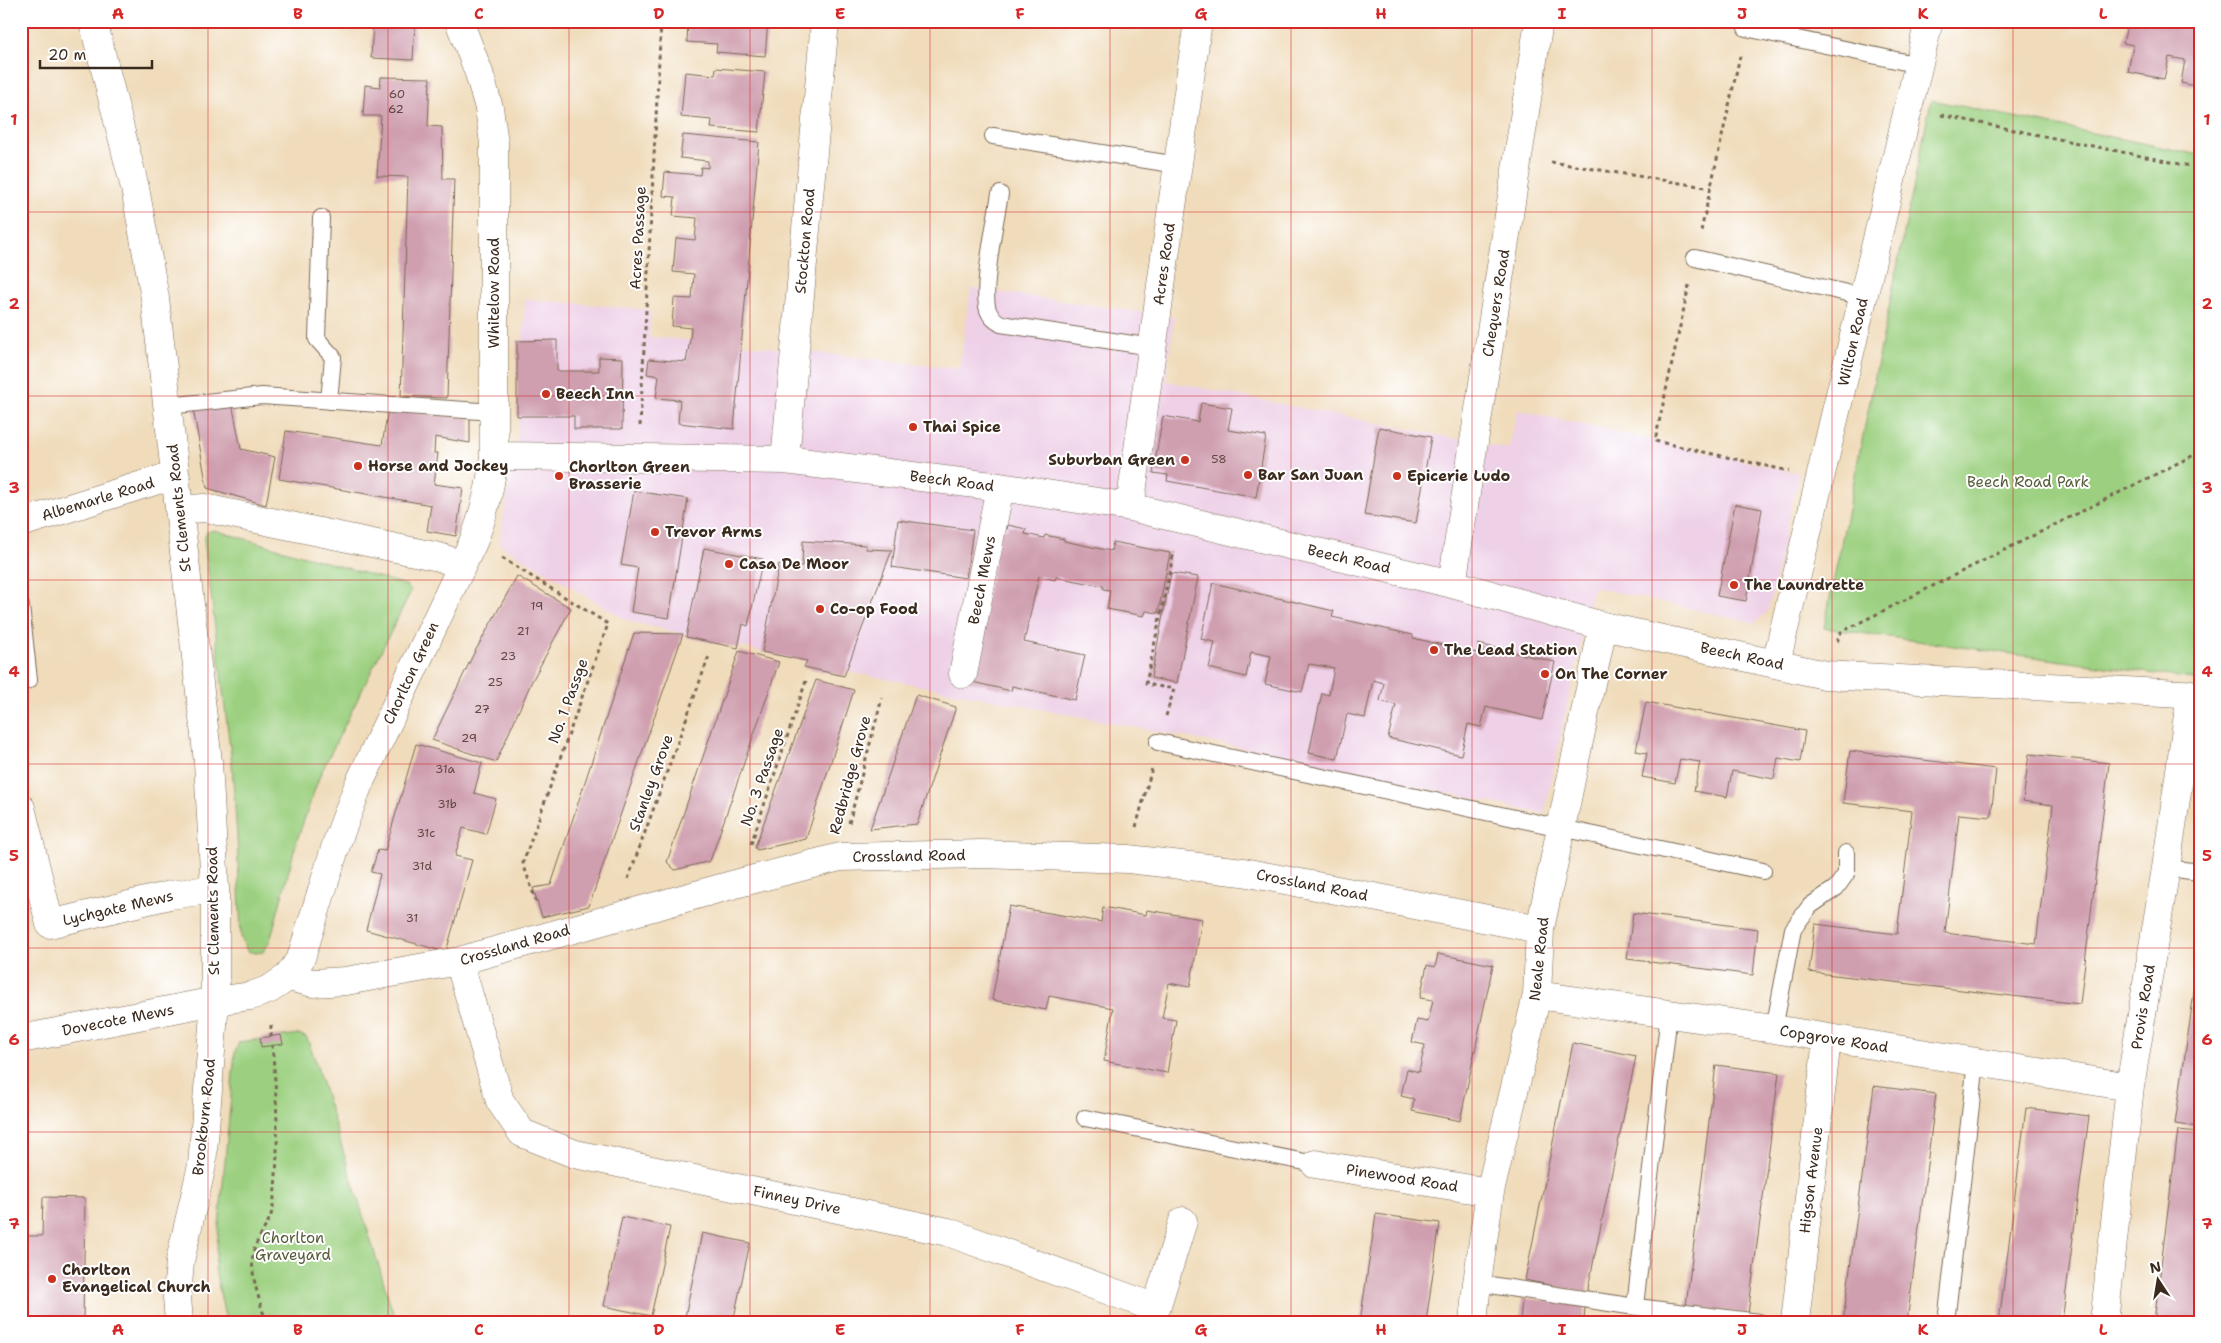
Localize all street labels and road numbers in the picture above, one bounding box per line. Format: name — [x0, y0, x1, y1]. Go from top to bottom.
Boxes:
street label: Acres Passage — [625, 186, 651, 290]
street label: Stockton Road — [790, 187, 820, 295]
street label: Acres Road — [1148, 221, 1180, 306]
street label: Whitelow Road — [484, 237, 504, 348]
street label: Chequers Road — [1478, 247, 1514, 358]
street label: Wilton Road — [1833, 295, 1873, 388]
street label: St Clements Road — [162, 442, 196, 573]
street label: Beech Road — [909, 466, 996, 496]
street label: Albemarle Road — [39, 472, 157, 526]
street label: Beech Mews — [964, 534, 1000, 626]
street label: Beech Road — [1305, 540, 1393, 578]
street label: Chorlton Green — [378, 618, 444, 728]
street label: Beech Road — [1698, 637, 1786, 675]
street label: No. 1 Passge — [543, 656, 593, 746]
street label: Redbridge Grove — [825, 713, 875, 837]
street label: No. 3 Passage — [736, 725, 788, 829]
street label: Stanley Grove — [624, 732, 678, 834]
street label: Crossland Road — [852, 845, 966, 867]
street label: St Clements Road — [202, 846, 224, 976]
street label: Crossland Road — [1254, 864, 1370, 906]
street label: Lychgate Mews — [61, 886, 175, 930]
street label: Neale Road — [1525, 915, 1553, 1002]
street label: Crossland Road — [458, 920, 573, 970]
street label: Provis Road — [2126, 963, 2160, 1051]
street label: Dovecote Mews — [60, 999, 176, 1041]
street label: Copgrove Road — [1778, 1021, 1890, 1058]
street label: Brookburn Road — [188, 1057, 220, 1176]
street label: Higson Avenue — [1795, 1126, 1827, 1234]
street label: Pinewood Road — [1344, 1159, 1460, 1197]
street label: Finney Drive — [751, 1181, 843, 1219]

